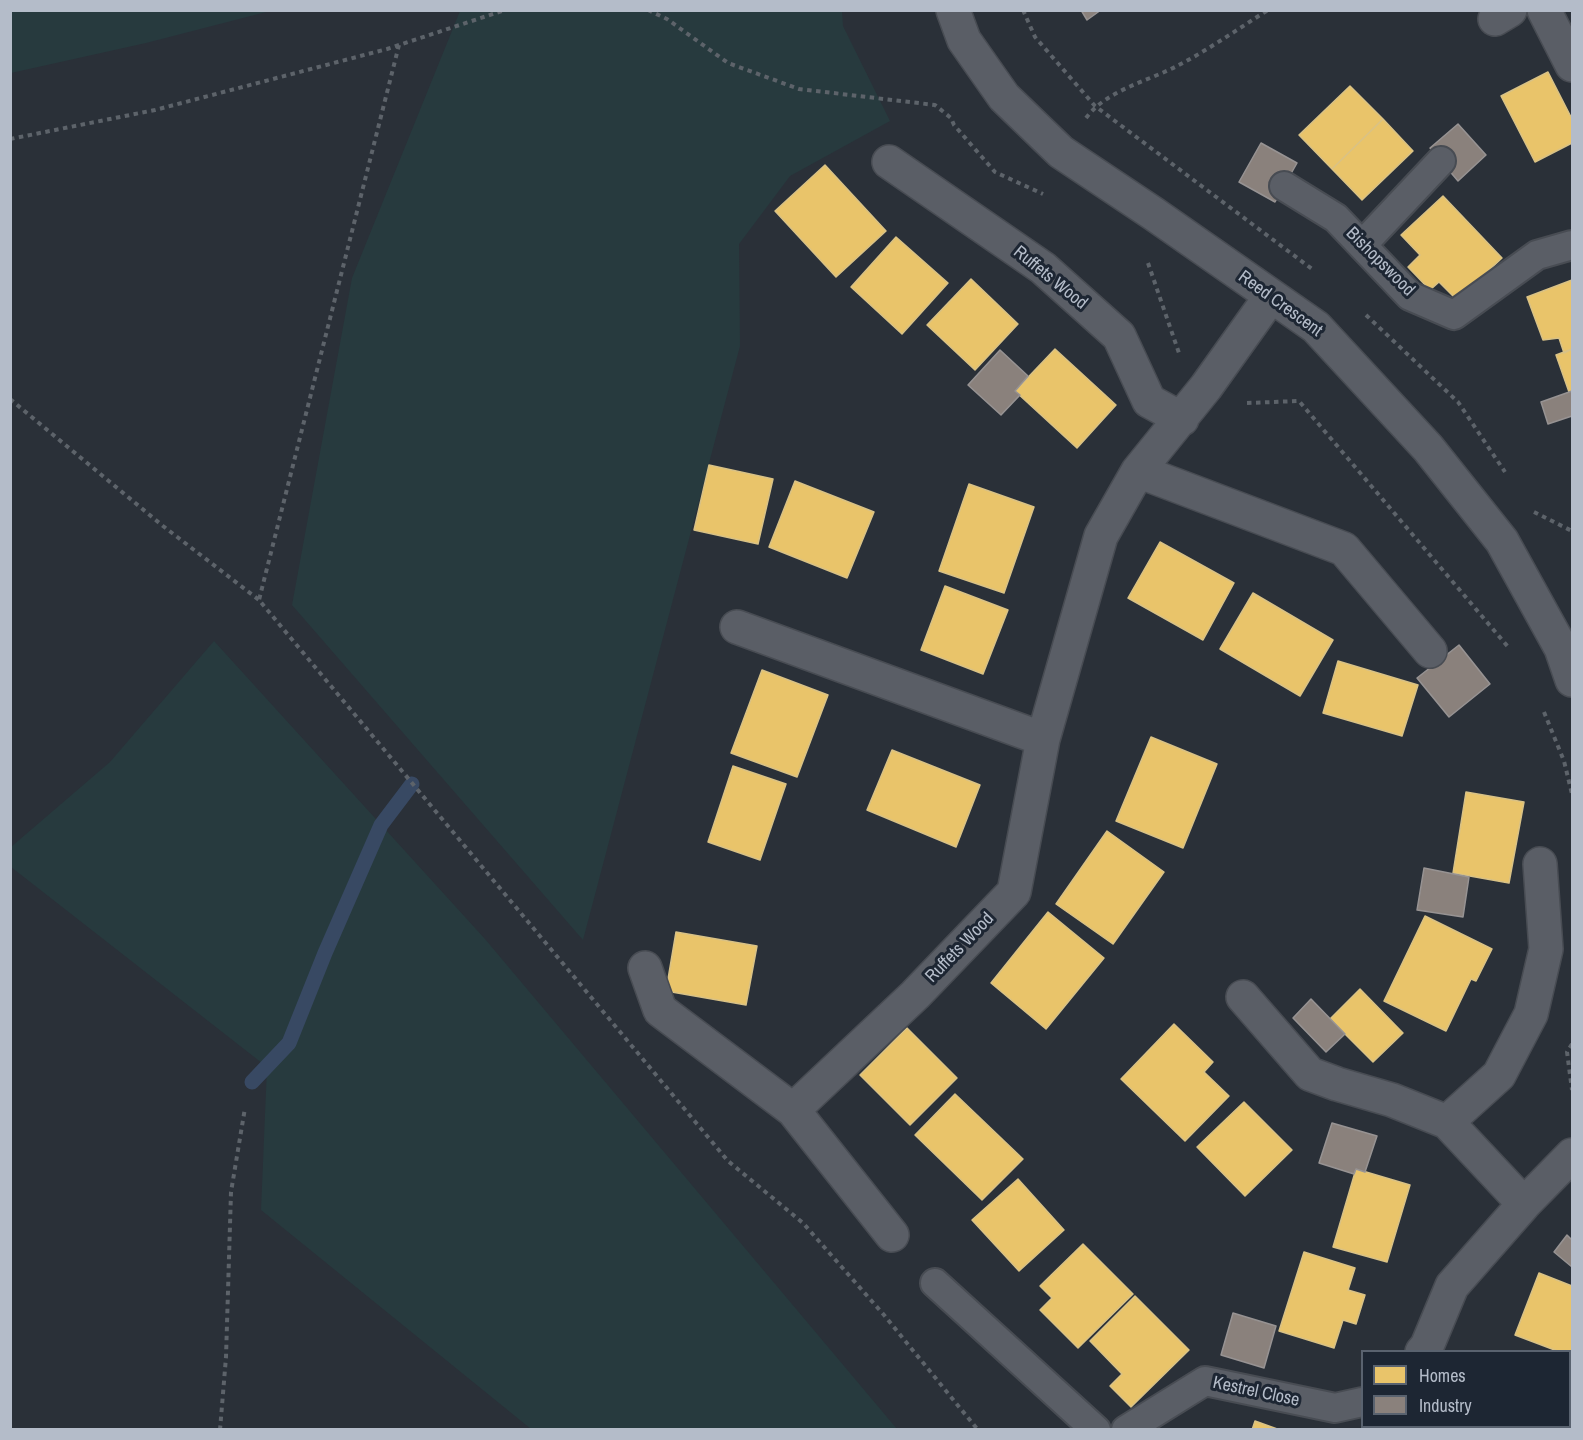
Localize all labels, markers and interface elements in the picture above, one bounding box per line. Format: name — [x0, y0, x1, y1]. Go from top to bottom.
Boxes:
street label: Bishopswood — [1341, 223, 1419, 301]
street label: Ruffets Wood — [1009, 242, 1091, 314]
street label: Reed Crescent — [1234, 266, 1326, 342]
street label: Ruffets Wood — [921, 909, 999, 987]
legend — [1361, 1350, 1571, 1428]
text: Homes — [1419, 1363, 1466, 1388]
street label: Kestrel Close — [1211, 1372, 1301, 1412]
text: Industry — [1419, 1393, 1472, 1418]

